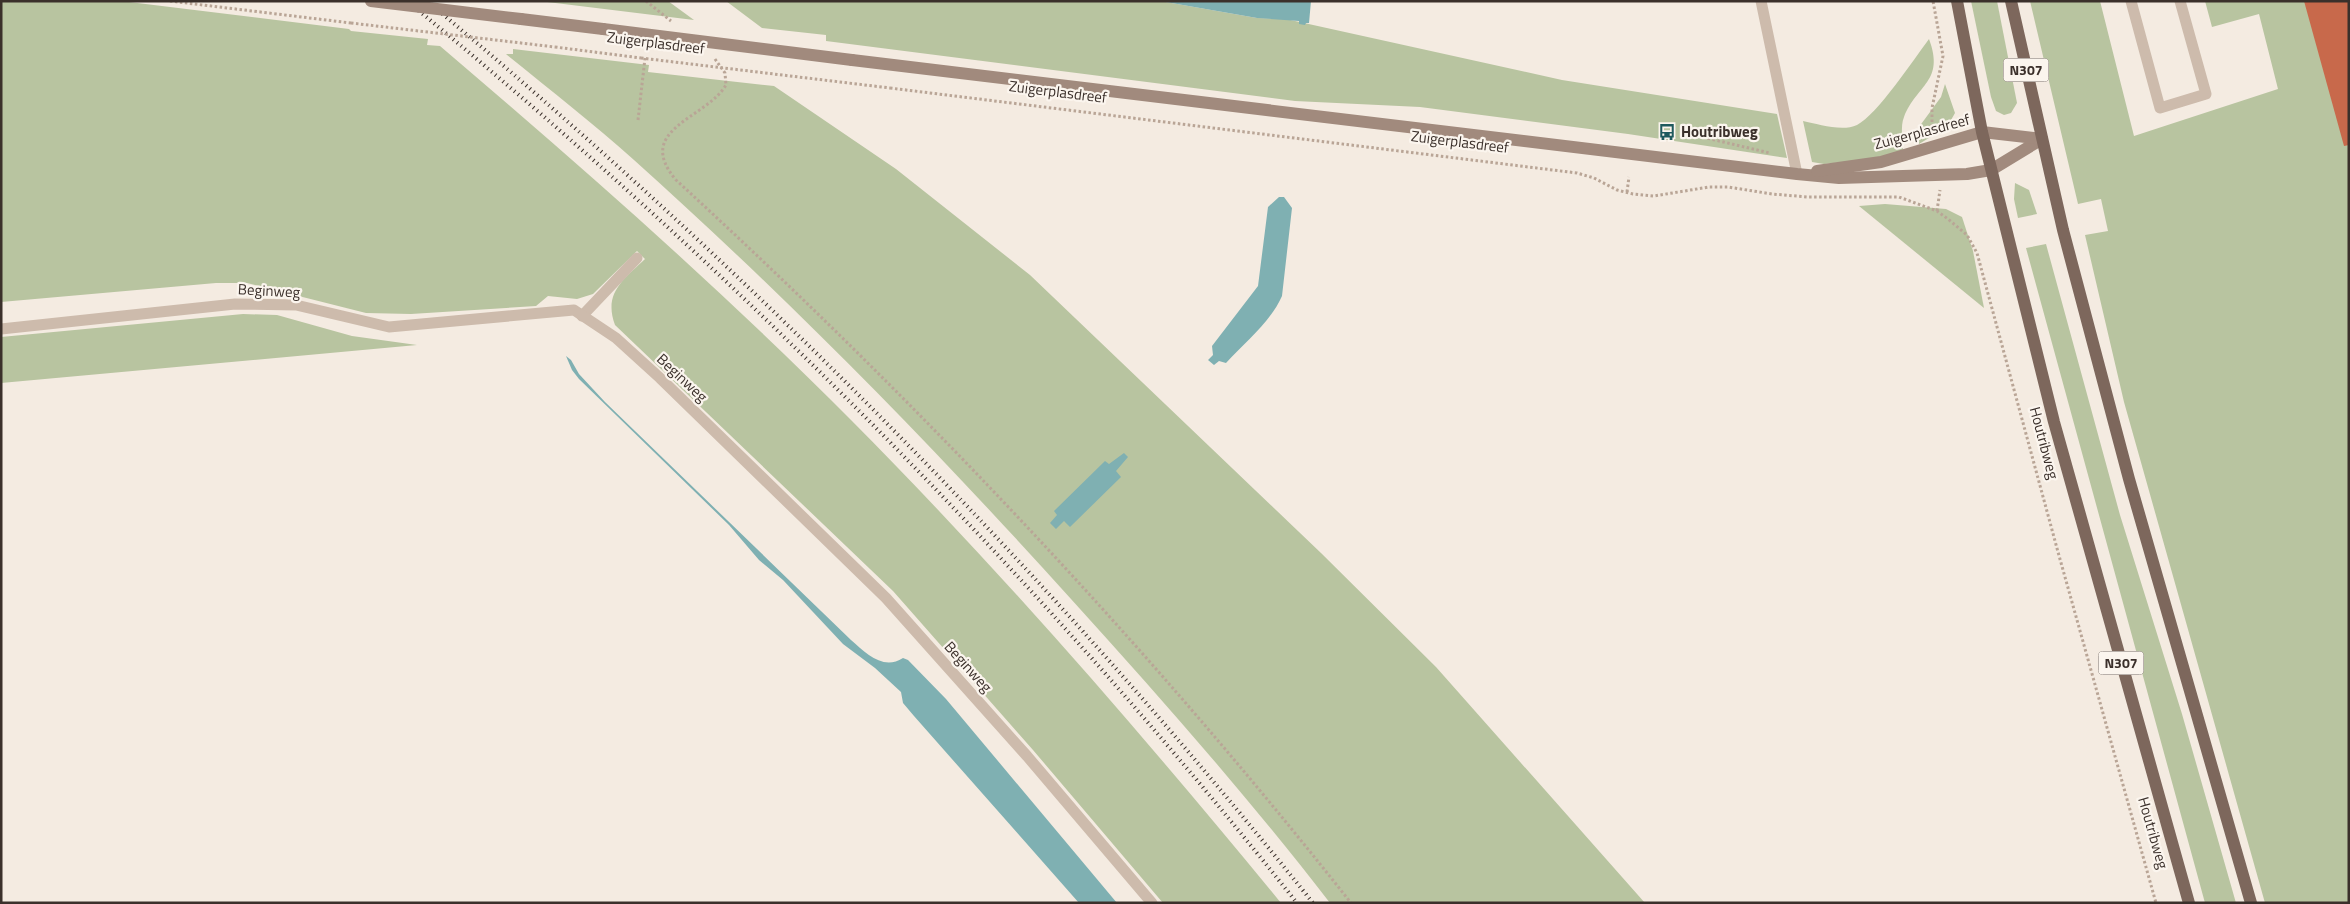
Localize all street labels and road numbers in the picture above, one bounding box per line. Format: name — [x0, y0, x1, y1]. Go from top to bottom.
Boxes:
street label: Zuigerplasdreef — [606, 25, 706, 60]
road number: N307 — [2004, 58, 2048, 82]
street label: Zuigerplasdreef — [1008, 74, 1108, 109]
street label: Zuigerplasdreef — [1871, 108, 1972, 155]
street label: Zuigerplasdreef — [1410, 124, 1510, 159]
street label: Beginweg — [237, 277, 301, 304]
street label: Beginweg — [652, 348, 713, 408]
street label: Houtribweg — [2024, 404, 2065, 482]
street label: Beginweg — [939, 636, 998, 698]
road number: N307 — [2098, 651, 2144, 674]
street label: Houtribweg — [2132, 794, 2175, 872]

